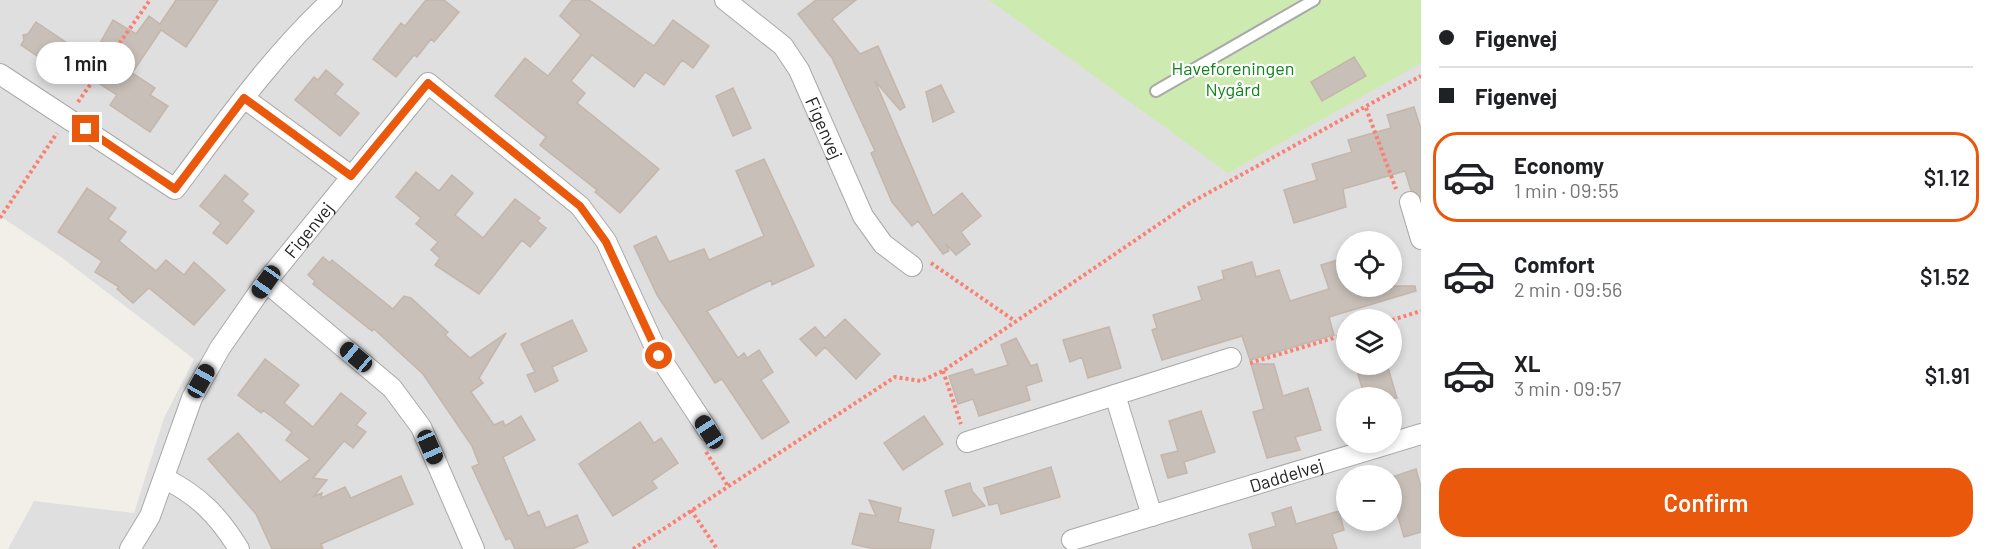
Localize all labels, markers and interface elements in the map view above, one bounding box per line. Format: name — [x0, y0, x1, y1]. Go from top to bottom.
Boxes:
text: Figenvej — [1475, 25, 1557, 51]
callout: 1 min — [36, 42, 136, 84]
text: 1 min — [64, 51, 107, 75]
park label: Haveforeningen Nygård — [1172, 57, 1294, 100]
text: Figenvej — [1475, 83, 1557, 109]
street label: Figenvej — [801, 93, 848, 162]
route end — [72, 115, 99, 142]
icon: car — [1442, 150, 1496, 204]
text: Economy — [1514, 152, 1604, 178]
text: $1.12 — [1924, 164, 1970, 190]
text: 1 min · 09:55 — [1514, 178, 1619, 202]
street label: Figenvej — [279, 197, 338, 262]
map controls — [1336, 231, 1402, 531]
button: locate — [1336, 231, 1402, 297]
icon: car — [1442, 249, 1496, 303]
text: Comfort — [1514, 251, 1595, 277]
car — [248, 262, 284, 302]
text: $1.52 — [1920, 263, 1970, 289]
text: 2 min · 09:56 — [1514, 277, 1622, 301]
button: layers — [1336, 309, 1402, 375]
car — [336, 339, 376, 375]
route start — [645, 342, 672, 369]
icon: car — [1442, 348, 1496, 402]
text: XL — [1514, 350, 1540, 376]
car — [184, 361, 218, 401]
text: $1.91 — [1925, 362, 1970, 388]
text: 3 min · 09:57 — [1514, 376, 1621, 400]
button: + — [1336, 387, 1402, 453]
car — [692, 412, 726, 452]
car — [414, 427, 446, 467]
street label: Daddelvej — [1247, 453, 1326, 496]
button: − — [1336, 465, 1402, 531]
button: Confirm — [1439, 468, 1973, 537]

